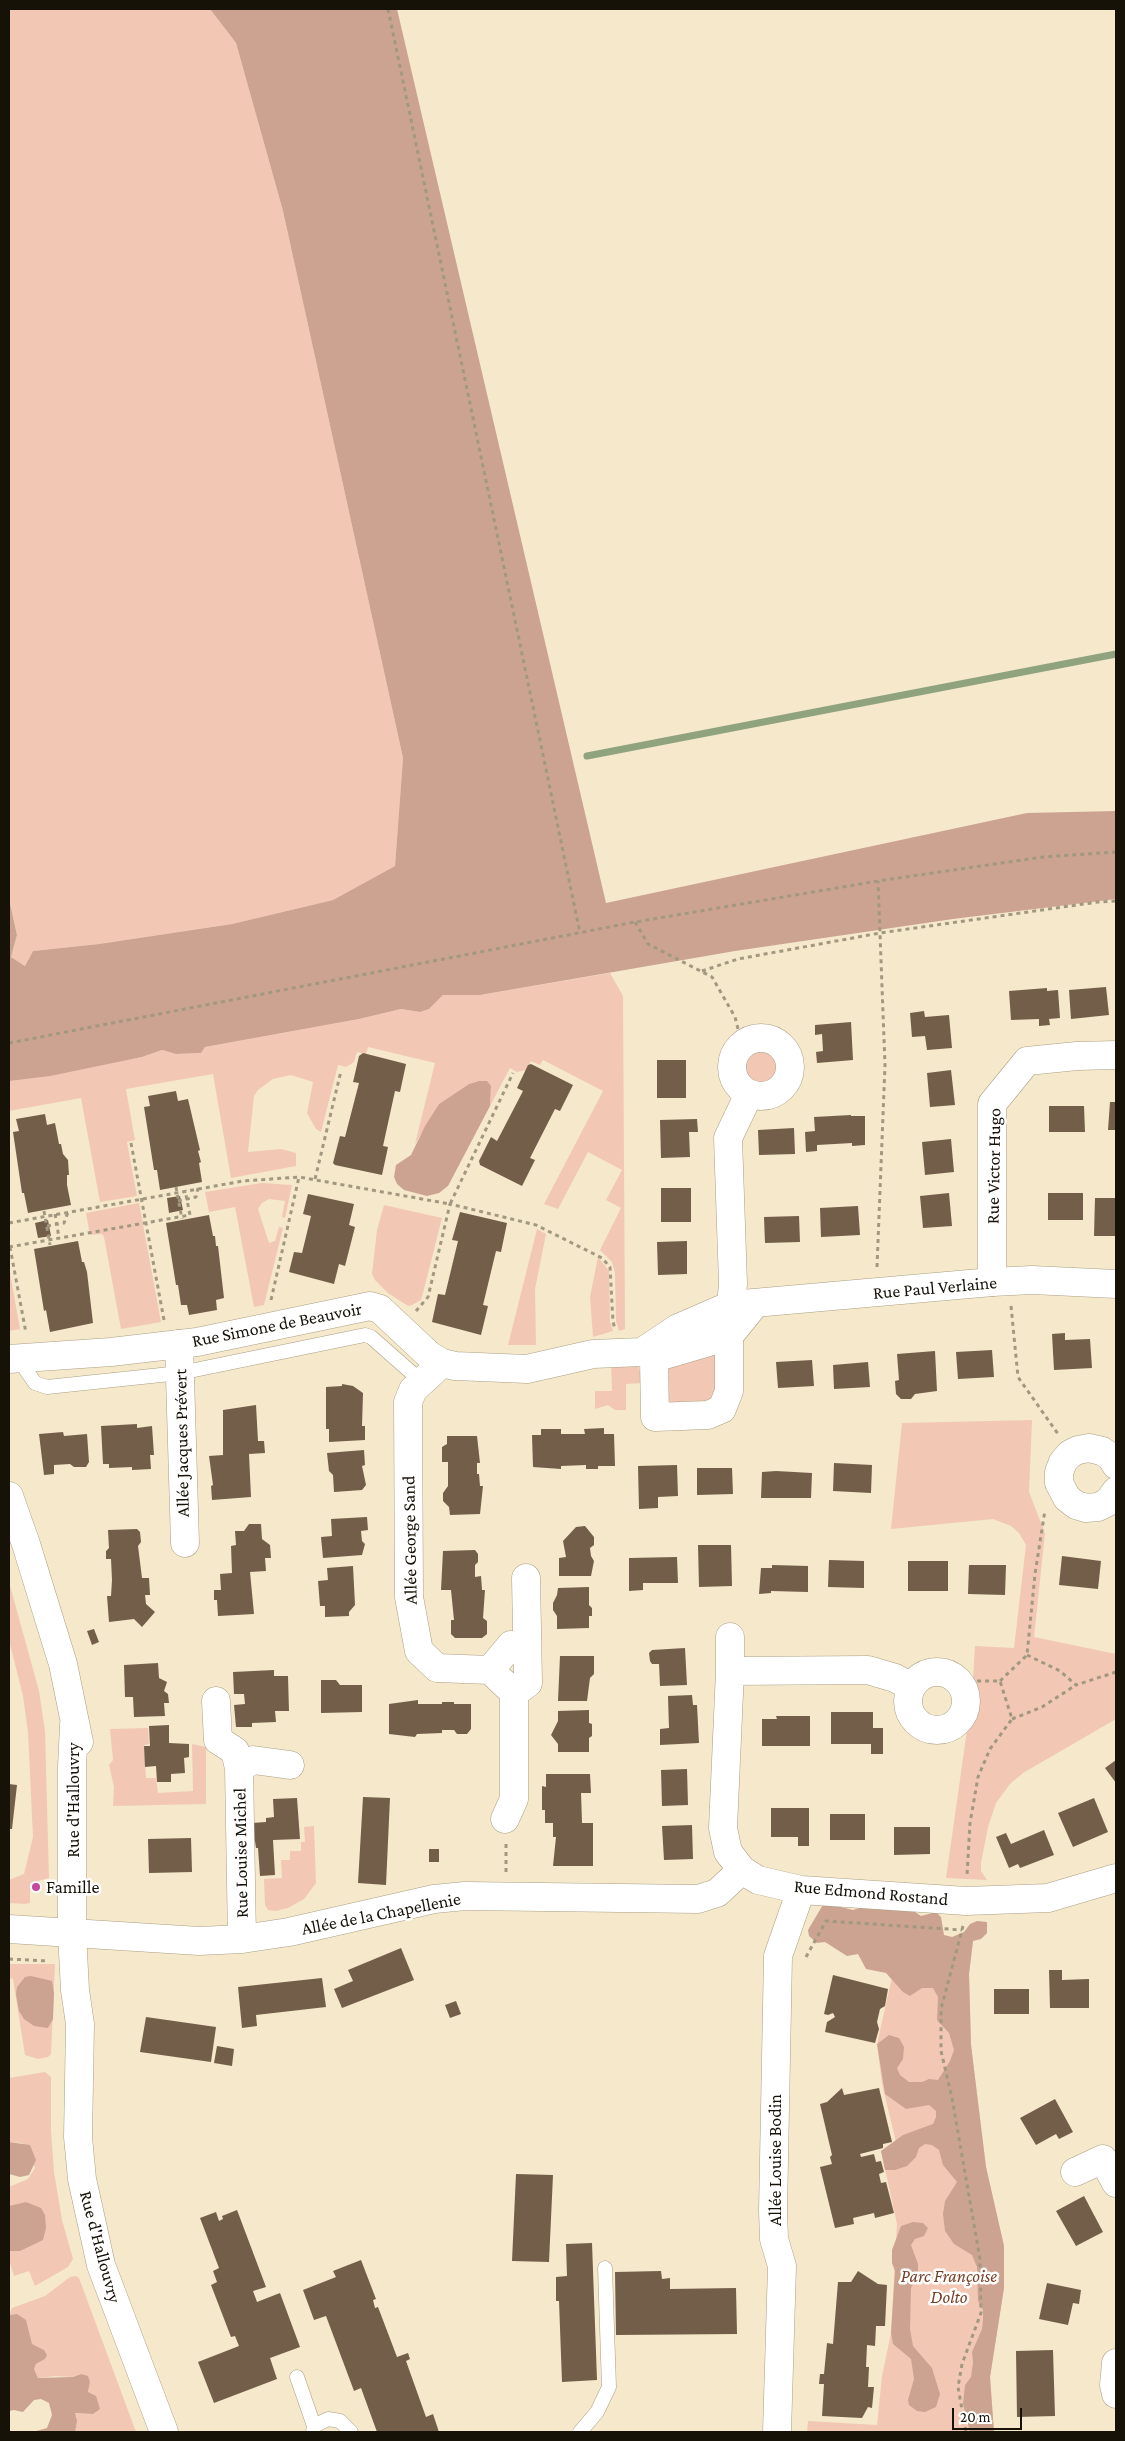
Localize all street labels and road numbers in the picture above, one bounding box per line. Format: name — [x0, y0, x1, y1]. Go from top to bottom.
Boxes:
street label: Rue Victor Hugo — [982, 1108, 1006, 1224]
street label: Rue Paul Verlaine — [872, 1272, 998, 1304]
street label: Rue Simone de Beauvoir — [190, 1298, 364, 1352]
street label: Allée Jacques Prévert — [170, 1369, 194, 1517]
street label: Allée George Sand — [398, 1475, 422, 1605]
street label: Rue d'Hallouvry — [62, 1742, 84, 1858]
street label: Rue Louise Michel — [229, 1788, 253, 1918]
street label: Rue Edmond Rostand — [793, 1875, 949, 1911]
street label: Allée de la Chapellenie — [300, 1888, 462, 1940]
street label: Allée Louise Bodin — [764, 2094, 786, 2226]
street label: Rue d'Hallouvry — [75, 2189, 125, 2305]

